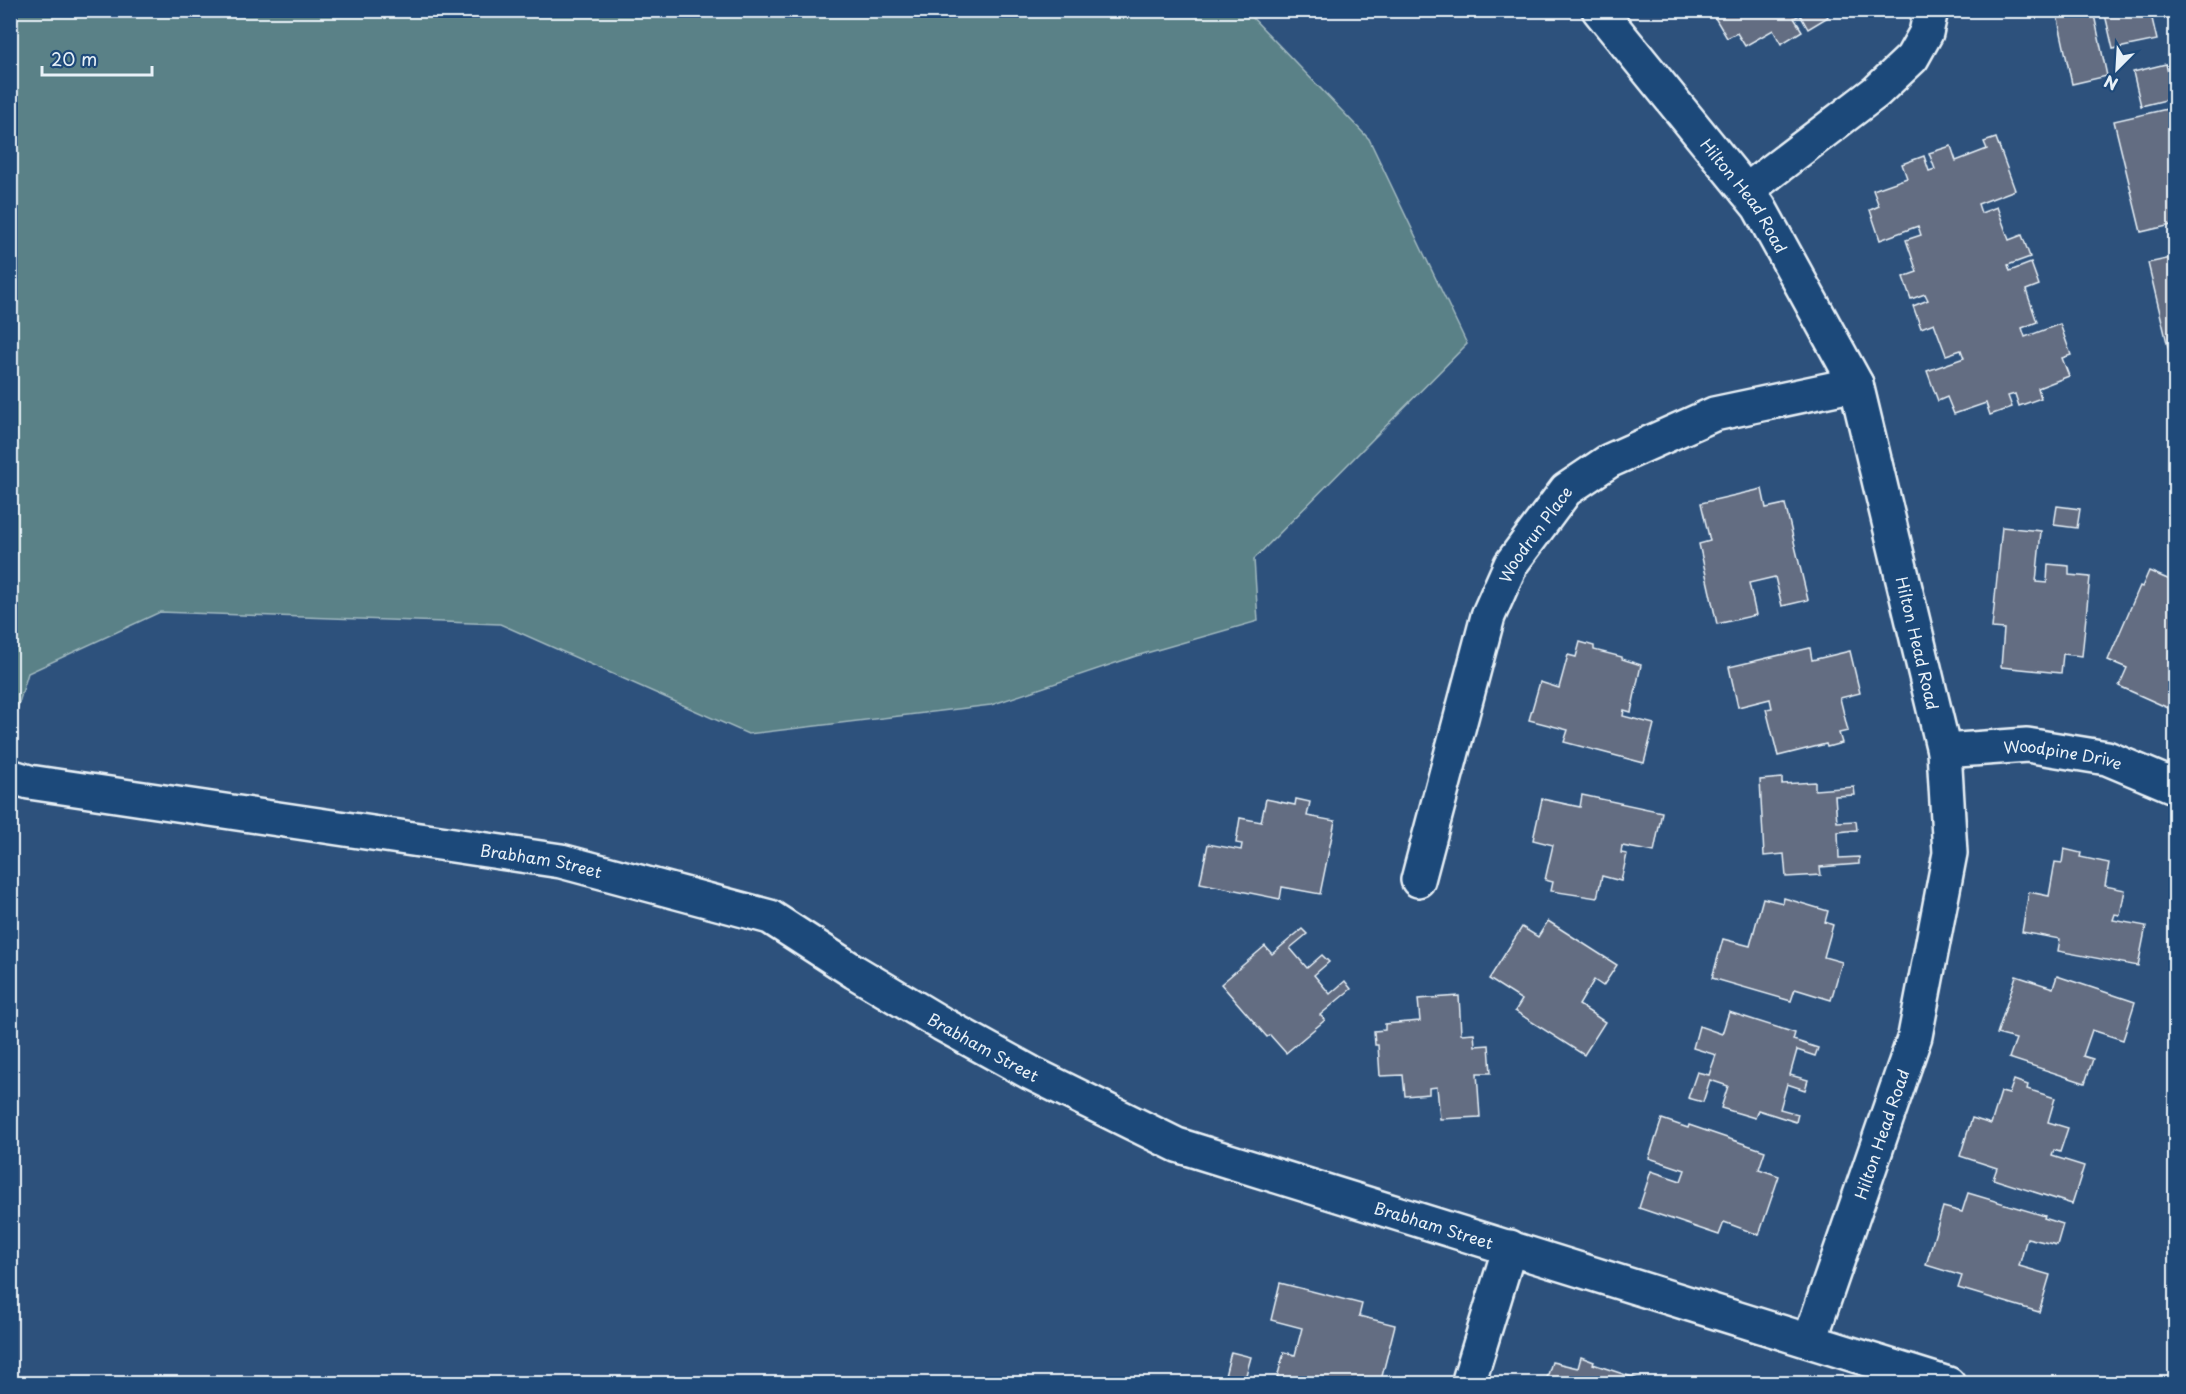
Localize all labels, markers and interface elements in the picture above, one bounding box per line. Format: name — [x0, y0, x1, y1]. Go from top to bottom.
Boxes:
scale bar — [42, 39, 152, 77]
north arrow — [2087, 39, 2147, 99]
text: 20 m — [51, 45, 97, 72]
text: N — [2100, 70, 2121, 97]
street label: Hilton Head Road — [1695, 133, 1794, 257]
street label: Woodrun Place — [1492, 480, 1577, 586]
street label: Hilton Head Road — [1891, 574, 1946, 712]
street label: Woodpine Drive — [2003, 733, 2126, 775]
street label: Brabham Street — [479, 837, 605, 884]
street label: Brabham Street — [923, 1006, 1043, 1087]
street label: Hilton Head Road — [1847, 1066, 1915, 1202]
street label: Brabham Street — [1371, 1195, 1497, 1255]

